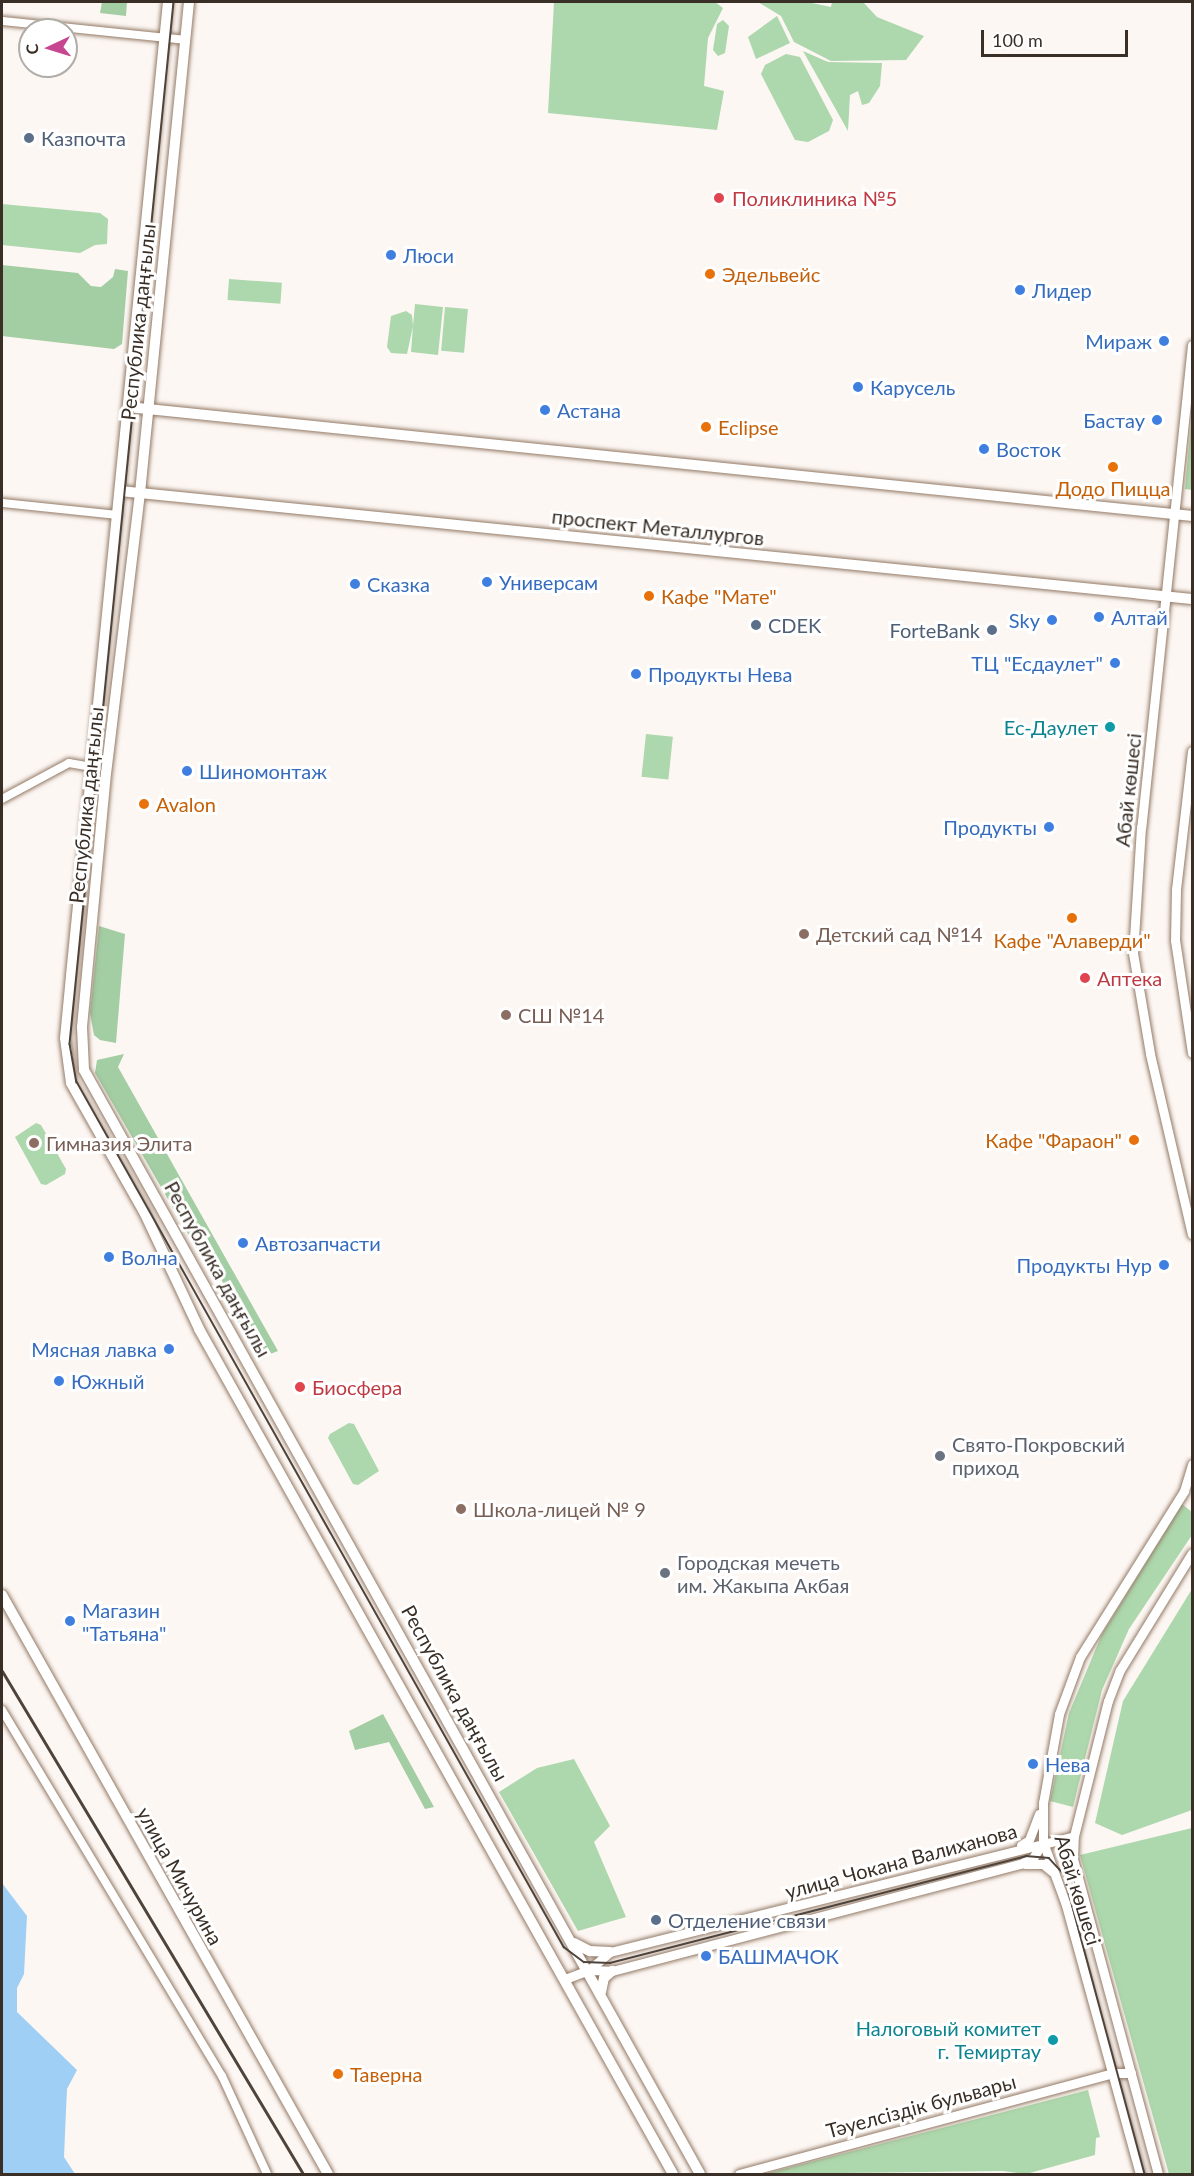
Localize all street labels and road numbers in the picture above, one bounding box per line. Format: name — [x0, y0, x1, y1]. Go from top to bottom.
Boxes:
street label: Республика даңғылы — [116, 223, 160, 421]
street label: проспект Металлургов — [551, 504, 765, 550]
street label: Республика даңғылы — [64, 706, 108, 904]
street label: Абай көшесі — [1110, 732, 1146, 848]
street label: Республика даңғылы — [160, 1177, 276, 1361]
street label: Республика даңғылы — [397, 1601, 513, 1785]
street label: улица Мичурина — [132, 1803, 228, 1949]
street label: улица Чокана Валиханова — [783, 1818, 1019, 1904]
street label: Абай көшесі — [1050, 1832, 1106, 1948]
street label: Тәуелсіздік бульвары — [824, 2069, 1018, 2143]

